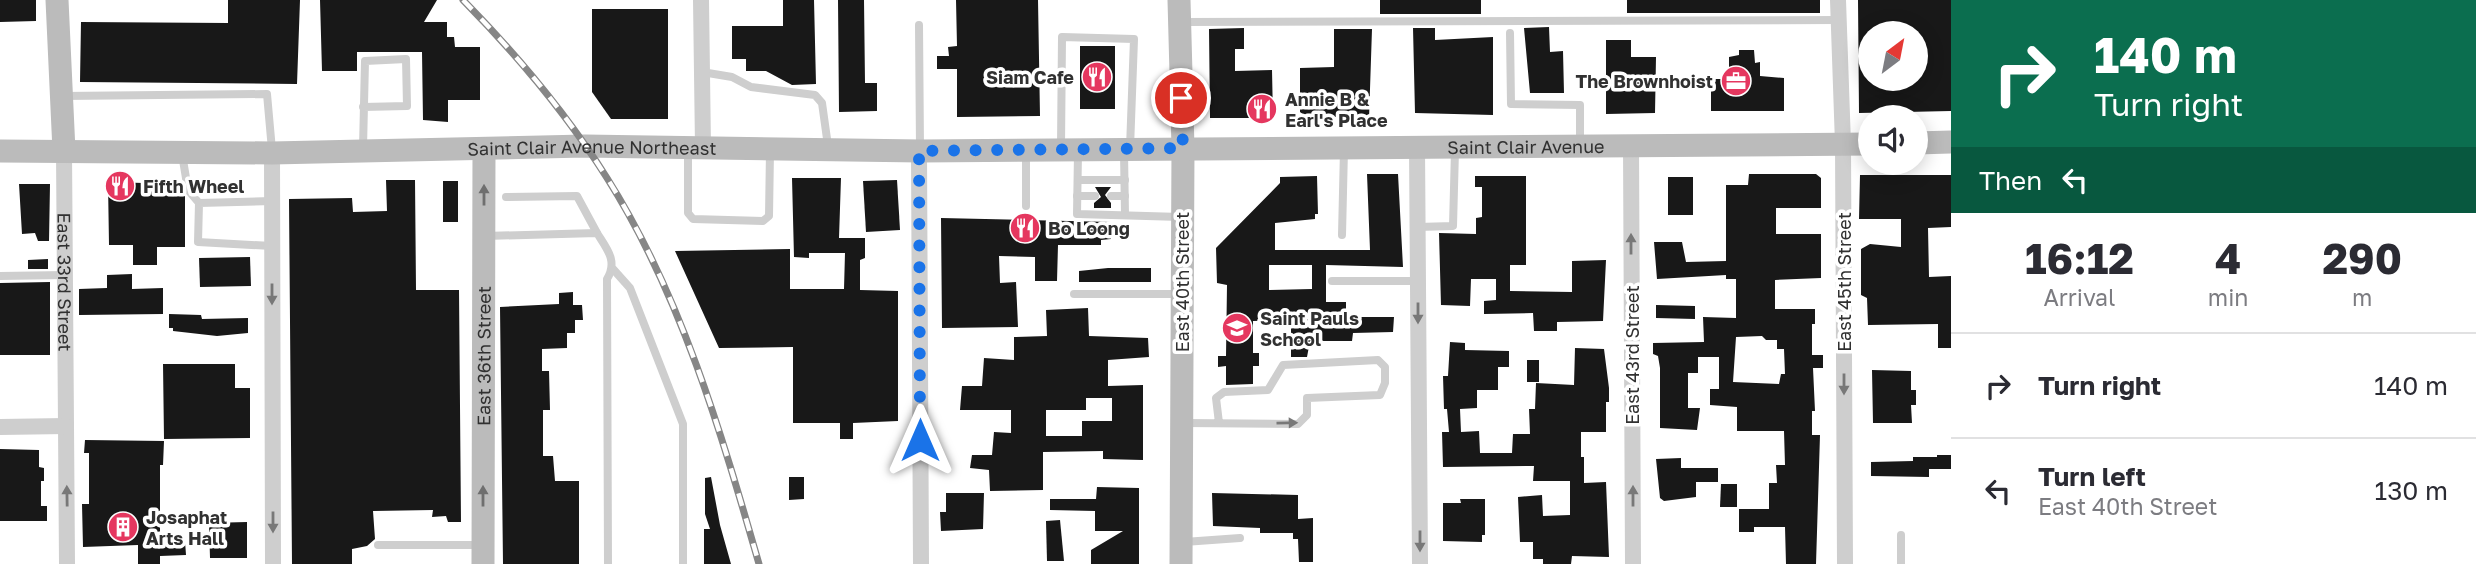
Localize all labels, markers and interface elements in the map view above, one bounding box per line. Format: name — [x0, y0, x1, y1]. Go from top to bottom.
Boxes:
north arrow — [1858, 21, 1928, 91]
map controls — [1858, 21, 1928, 175]
text: 140 m — [2094, 25, 2237, 84]
icon: right — [1979, 28, 2070, 119]
restaurant icon: Siam Cafe — [1080, 60, 1114, 94]
office icon: The Brownhoist — [1719, 64, 1753, 98]
place label: Siam Cafe — [986, 66, 1074, 88]
pin — [1151, 68, 1211, 128]
place label: The Brownhoist — [1575, 70, 1713, 92]
icon: arrive — [1162, 79, 1200, 117]
text: Turn right — [2094, 85, 2243, 123]
place label: Annie B & Earl's Place — [1285, 88, 1388, 131]
restaurant icon: Annie B & Earl's Place — [1245, 92, 1279, 126]
button: sound — [1858, 105, 1928, 175]
street label: Saint Clair Avenue Northeast — [467, 135, 717, 160]
street label: Saint Clair Avenue — [1447, 135, 1605, 158]
icon: left — [2056, 161, 2094, 199]
text: Then — [1979, 165, 2042, 196]
restaurant icon: Fifth Wheel — [103, 169, 137, 203]
place label: Fifth Wheel — [143, 175, 244, 197]
one-way arrow — [478, 184, 490, 206]
restaurant icon: Bo Loong — [1008, 211, 1042, 245]
street label: East 33rd Street — [53, 212, 76, 352]
street label: East 40th Street — [1171, 212, 1193, 352]
street label: East 45th Street — [1833, 212, 1855, 352]
place label: Bo Loong — [1048, 217, 1130, 239]
one-way arrow — [1625, 233, 1637, 255]
text: 16:12 — [2025, 233, 2134, 283]
text: 4 — [2215, 233, 2241, 283]
text: 290 — [2322, 233, 2402, 283]
text: Arrival — [2043, 283, 2115, 311]
text: min — [2208, 283, 2249, 311]
text: m — [2352, 283, 2372, 311]
one-way arrow — [266, 284, 278, 306]
street label: East 43rd Street — [1621, 285, 1643, 425]
street label: East 36th Street — [472, 286, 495, 426]
one-way arrow — [1412, 302, 1424, 324]
place label: Saint Pauls School — [1260, 307, 1359, 350]
school or university icon: Saint Pauls School — [1220, 311, 1254, 345]
icon: right — [1979, 367, 2017, 405]
text: Turn right — [2038, 370, 2161, 401]
text: 140 m — [2374, 370, 2448, 401]
one-way arrow — [1838, 373, 1850, 395]
position arrow — [883, 403, 957, 477]
one-way arrow — [1276, 418, 1298, 429]
text: Turn left — [2038, 461, 2146, 492]
icon: left — [1979, 472, 2017, 510]
text: 130 m — [2375, 475, 2448, 506]
one-way arrow — [61, 485, 73, 507]
one-way arrow — [477, 485, 489, 507]
one-way arrow — [1627, 485, 1639, 507]
text: East 40th Street — [2038, 492, 2217, 520]
place label: Josaphat Arts Hall — [146, 506, 227, 549]
building icon: Josaphat Arts Hall — [106, 510, 140, 544]
one-way arrow — [267, 511, 279, 533]
one-way arrow — [1414, 530, 1426, 552]

